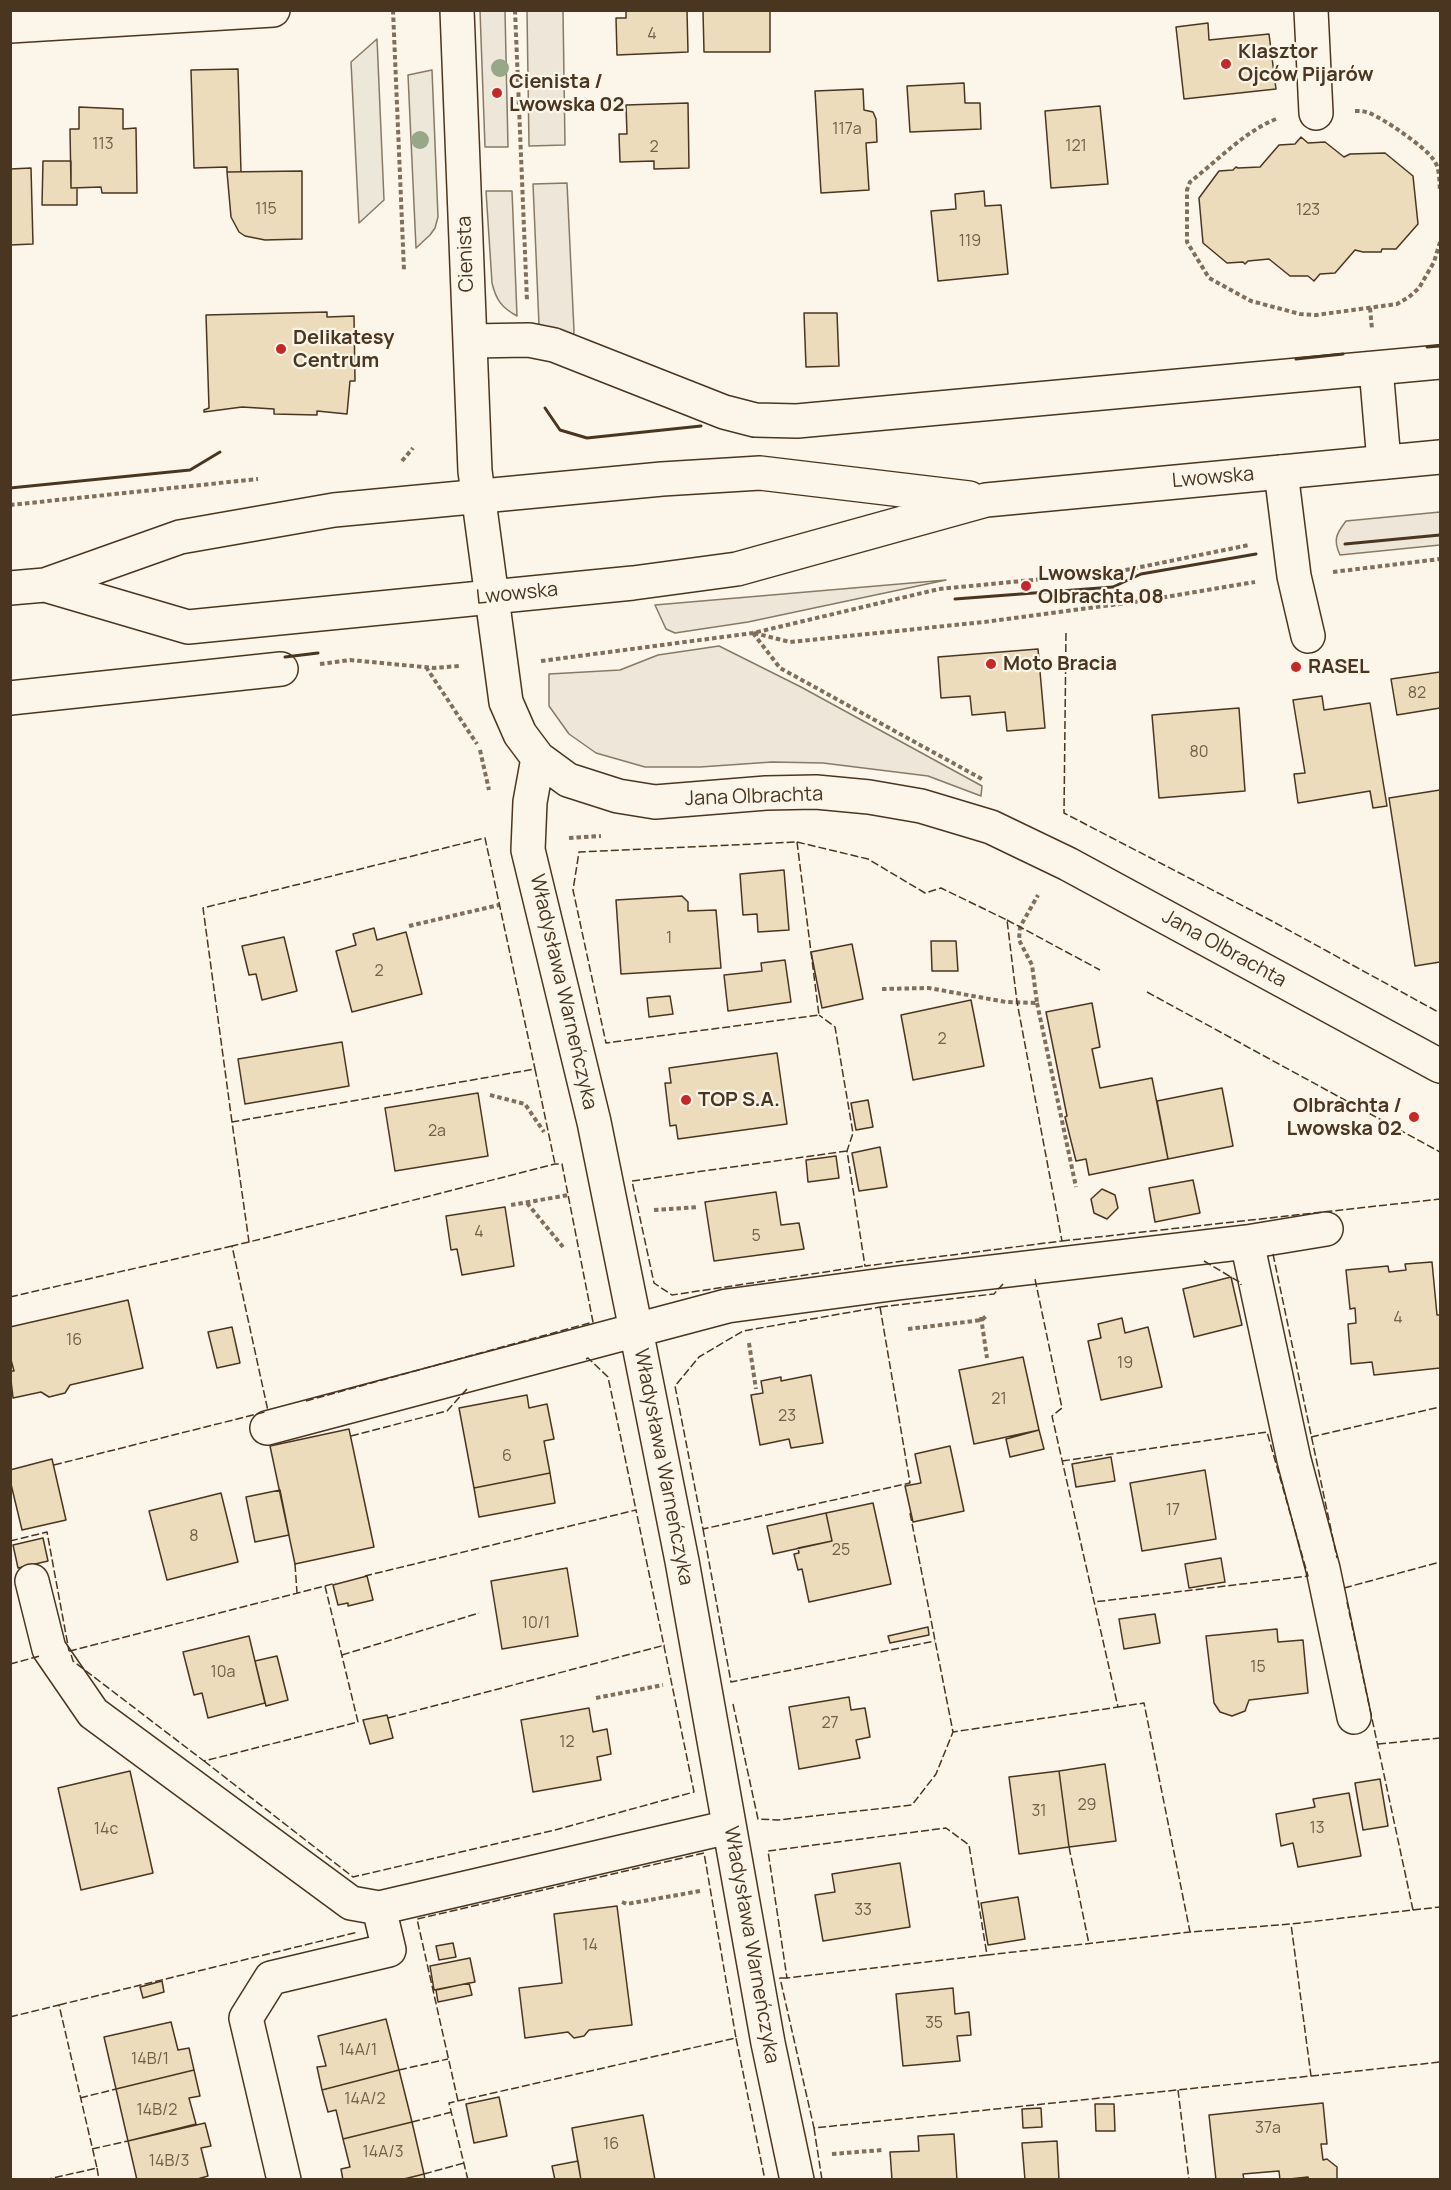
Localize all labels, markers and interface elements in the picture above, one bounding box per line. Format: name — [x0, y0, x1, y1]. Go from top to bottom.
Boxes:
house number: 4 — [647, 25, 657, 45]
place label: Klasztor Ojców Pijarów — [1238, 40, 1373, 87]
marker: Klasztor Ojców Pijarów — [1219, 57, 1233, 71]
place label: Cienista / Lwowska 02 — [509, 70, 624, 117]
marker: Cienista / Lwowska 02 — [490, 86, 504, 100]
house number: 117a — [832, 120, 862, 140]
house number: 113 — [92, 135, 114, 155]
house number: 121 — [1065, 137, 1087, 157]
house number: 2 — [649, 138, 659, 158]
house number: 115 — [255, 200, 277, 220]
house number: 123 — [1296, 201, 1320, 221]
street label: Cienista — [453, 215, 479, 293]
house number: 119 — [959, 232, 981, 252]
place label: Delikatesy Centrum — [293, 326, 394, 373]
marker: Delikatesy Centrum — [274, 342, 288, 356]
street label: Lwowska — [1171, 462, 1255, 494]
place label: Lwowska / Olbrachta 08 — [1038, 562, 1164, 609]
street label: Lwowska — [475, 578, 559, 610]
marker: Lwowska / Olbrachta 08 — [1019, 579, 1033, 593]
place label: Moto Bracia — [1003, 652, 1117, 676]
place label: RASEL — [1308, 655, 1370, 679]
marker: Moto Bracia — [984, 657, 998, 671]
marker: RASEL — [1289, 660, 1303, 674]
house number: 82 — [1408, 684, 1426, 704]
house number: 80 — [1189, 743, 1209, 763]
street label: Jana Olbrachta — [684, 783, 824, 811]
street label: Władysława Warneńczyka — [524, 872, 602, 1112]
street label: Jana Olbrachta — [1158, 905, 1290, 993]
house number: 1 — [666, 929, 672, 949]
house number: 2 — [374, 962, 384, 982]
house number: 2 — [937, 1030, 947, 1050]
place label: TOP S.A. — [698, 1088, 780, 1112]
marker: TOP S.A. — [679, 1093, 693, 1107]
place label: Olbrachta / Lwowska 02 — [1287, 1094, 1402, 1141]
marker: Olbrachta / Lwowska 02 — [1407, 1110, 1421, 1124]
house number: 2a — [428, 1122, 446, 1142]
house number: 4 — [474, 1223, 484, 1243]
house number: 5 — [751, 1227, 761, 1247]
house number: 4 — [1393, 1309, 1403, 1329]
house number: 16 — [66, 1331, 82, 1351]
street label: Władysława Warneńczyka — [628, 1347, 698, 1587]
house number: 19 — [1117, 1354, 1133, 1374]
house number: 21 — [991, 1390, 1007, 1410]
house number: 23 — [778, 1407, 796, 1427]
house number: 6 — [502, 1447, 512, 1467]
house number: 17 — [1166, 1501, 1180, 1521]
house number: 8 — [189, 1527, 199, 1547]
house number: 25 — [832, 1541, 850, 1561]
house number: 10/1 — [522, 1614, 550, 1634]
house number: 15 — [1250, 1658, 1266, 1678]
house number: 10a — [211, 1663, 235, 1683]
house number: 27 — [821, 1714, 839, 1734]
house number: 12 — [559, 1733, 575, 1753]
house number: 29 — [1077, 1796, 1097, 1816]
house number: 31 — [1031, 1802, 1047, 1822]
house number: 13 — [1309, 1819, 1325, 1839]
house number: 14c — [94, 1820, 118, 1840]
street label: Władysława Warneńczyka — [718, 1824, 784, 2066]
house number: 33 — [854, 1901, 872, 1921]
house number: 14 — [582, 1936, 598, 1956]
house number: 35 — [925, 2014, 943, 2034]
house number: 14A/1 — [339, 2041, 377, 2061]
house number: 14B/1 — [131, 2050, 169, 2070]
house number: 14A/2 — [344, 2090, 386, 2110]
house number: 14B/2 — [137, 2101, 177, 2121]
house number: 37a — [1255, 2119, 1281, 2139]
house number: 16 — [603, 2135, 619, 2155]
house number: 14A/3 — [362, 2143, 404, 2163]
house number: 14B/3 — [149, 2152, 189, 2172]

